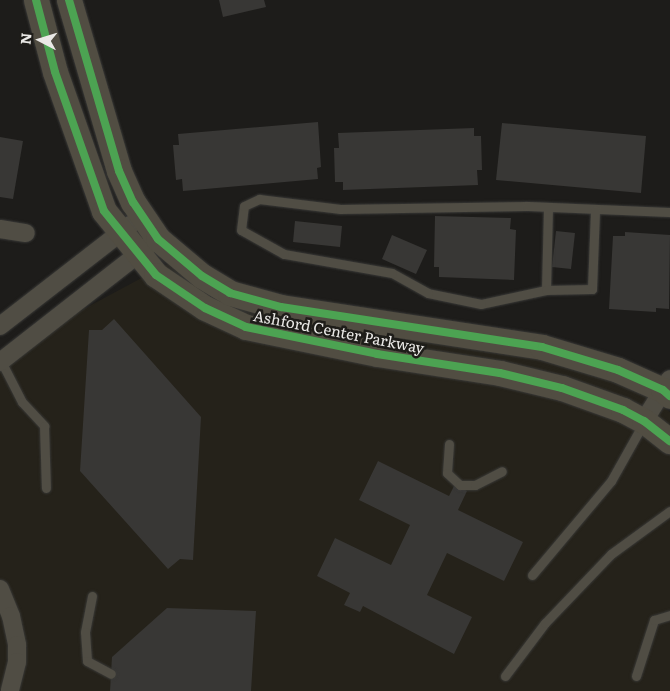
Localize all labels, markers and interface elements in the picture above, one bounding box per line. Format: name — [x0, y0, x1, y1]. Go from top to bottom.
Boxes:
north arrow — [15, 15, 65, 65]
text: N — [15, 32, 36, 45]
street label: Ashford Center Parkway — [252, 306, 426, 356]

